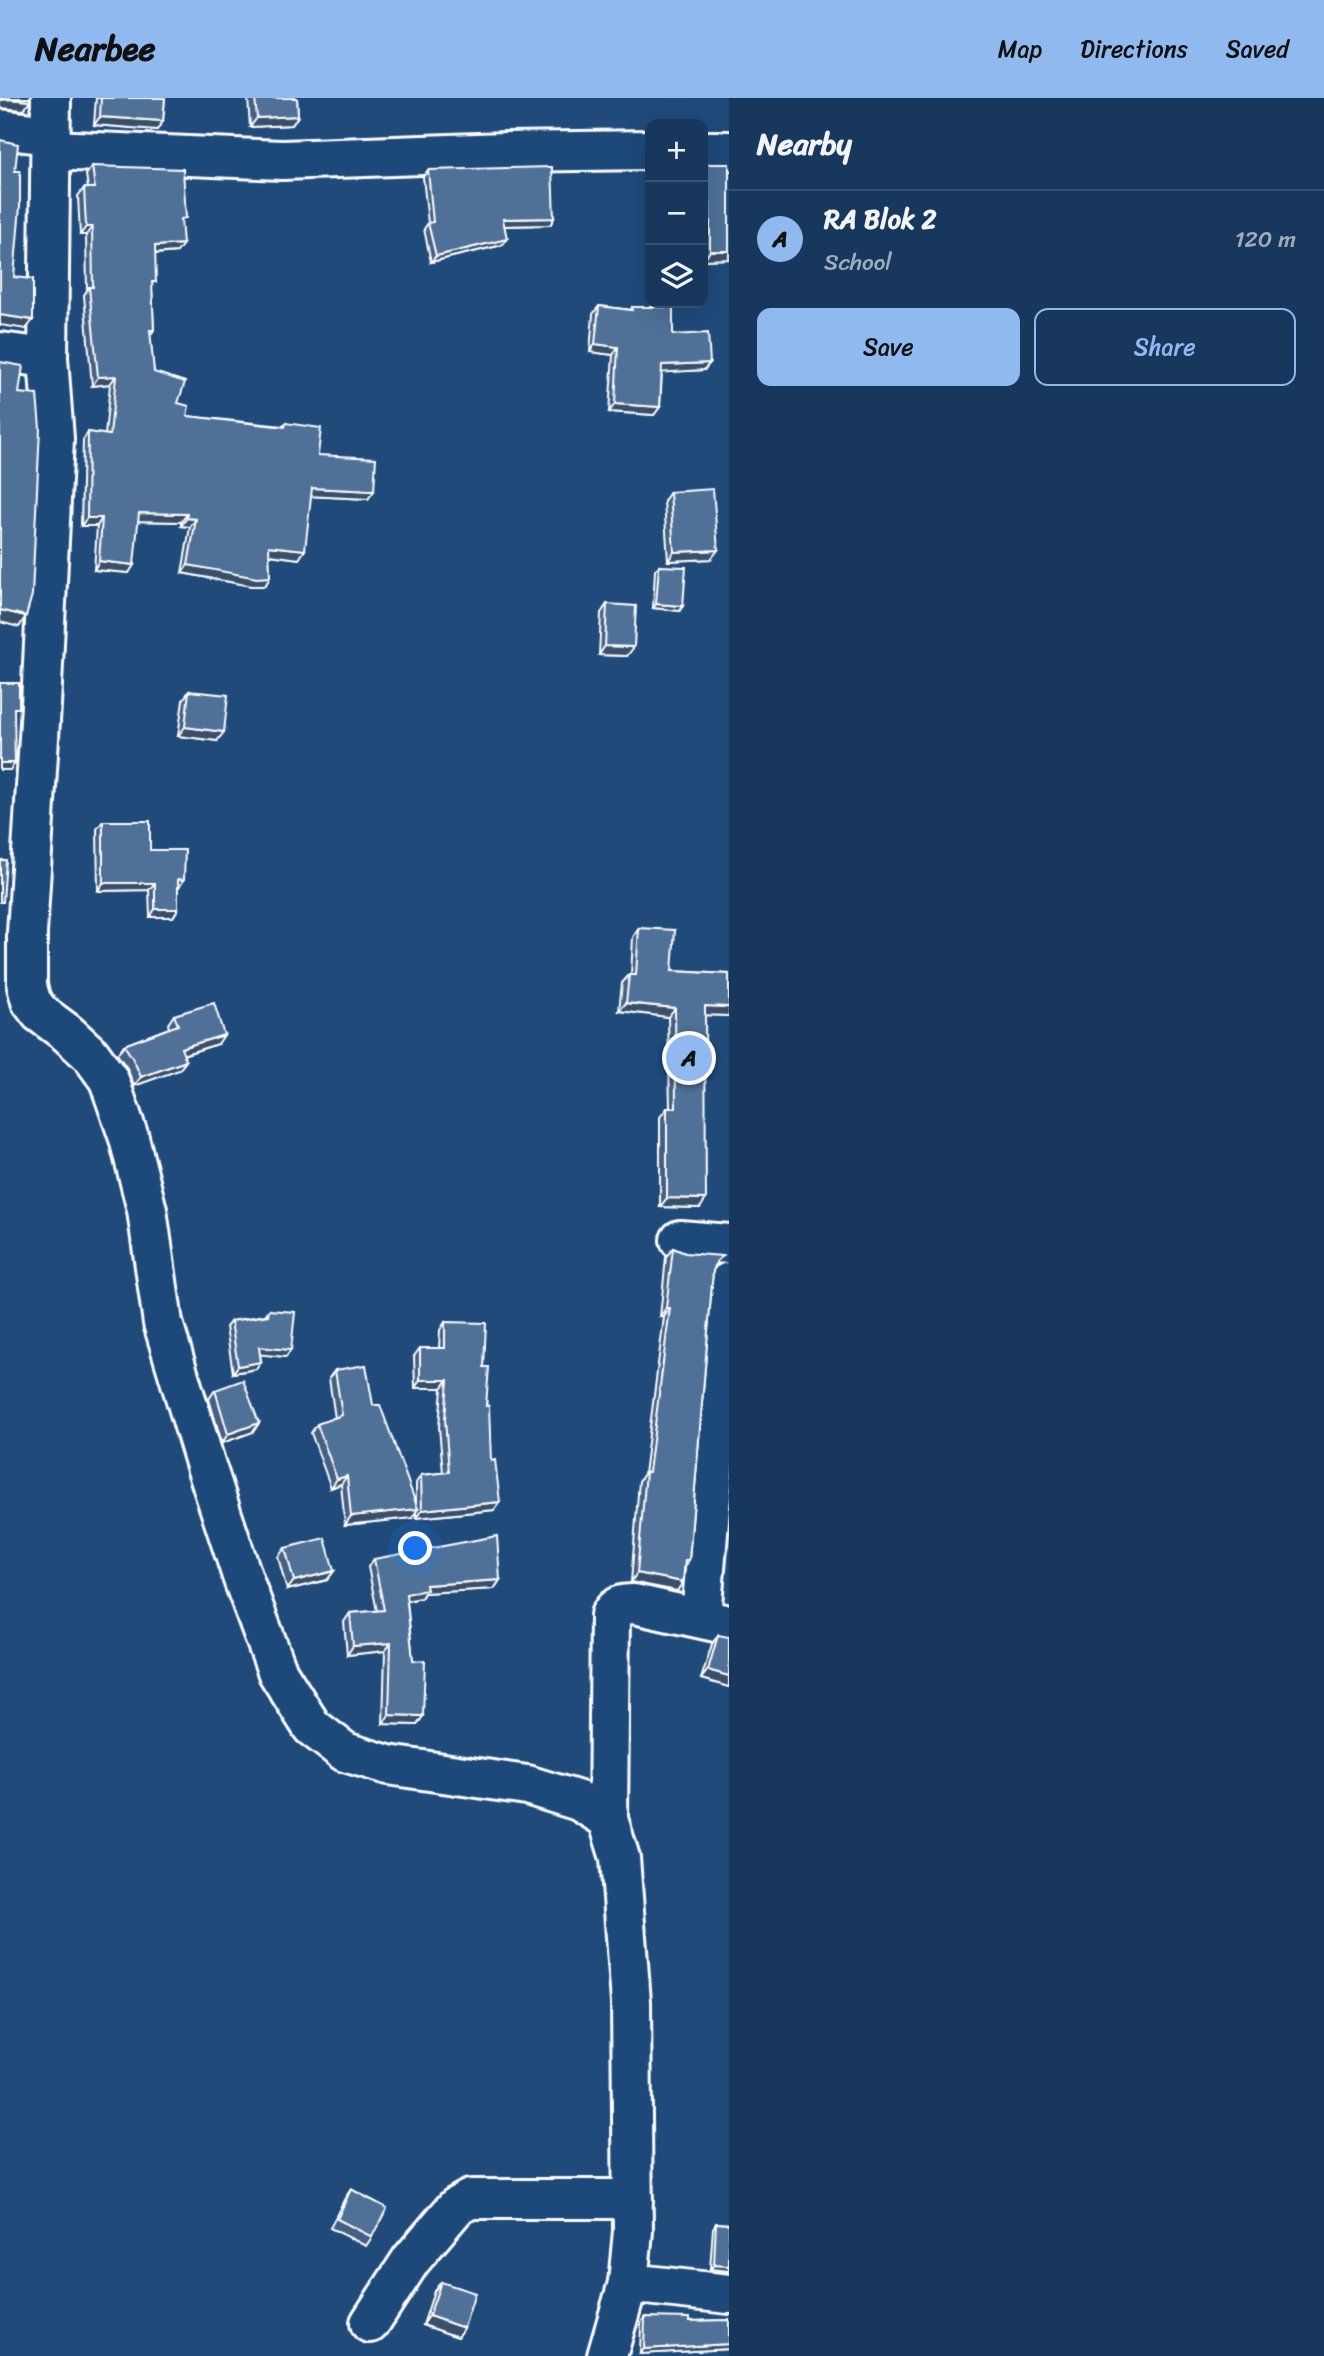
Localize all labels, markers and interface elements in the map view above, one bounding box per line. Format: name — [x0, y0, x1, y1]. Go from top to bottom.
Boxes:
text: Nearbee — [35, 20, 155, 78]
text: Map — [998, 28, 1042, 70]
text: Directions — [1080, 28, 1188, 70]
text: Saved — [1226, 28, 1289, 70]
text: Nearby — [757, 117, 852, 171]
map controls — [645, 119, 708, 308]
button: + — [645, 119, 708, 182]
button: − — [645, 182, 708, 245]
text: RA Blok 2 — [824, 196, 936, 242]
text: A — [772, 219, 788, 260]
text: 120 m — [1235, 219, 1296, 260]
text: School — [824, 242, 892, 283]
button: layers — [645, 245, 708, 308]
button: Save — [757, 308, 1020, 386]
button: Share — [1034, 308, 1296, 386]
pin: A — [666, 1032, 712, 1084]
your location — [398, 1531, 432, 1565]

